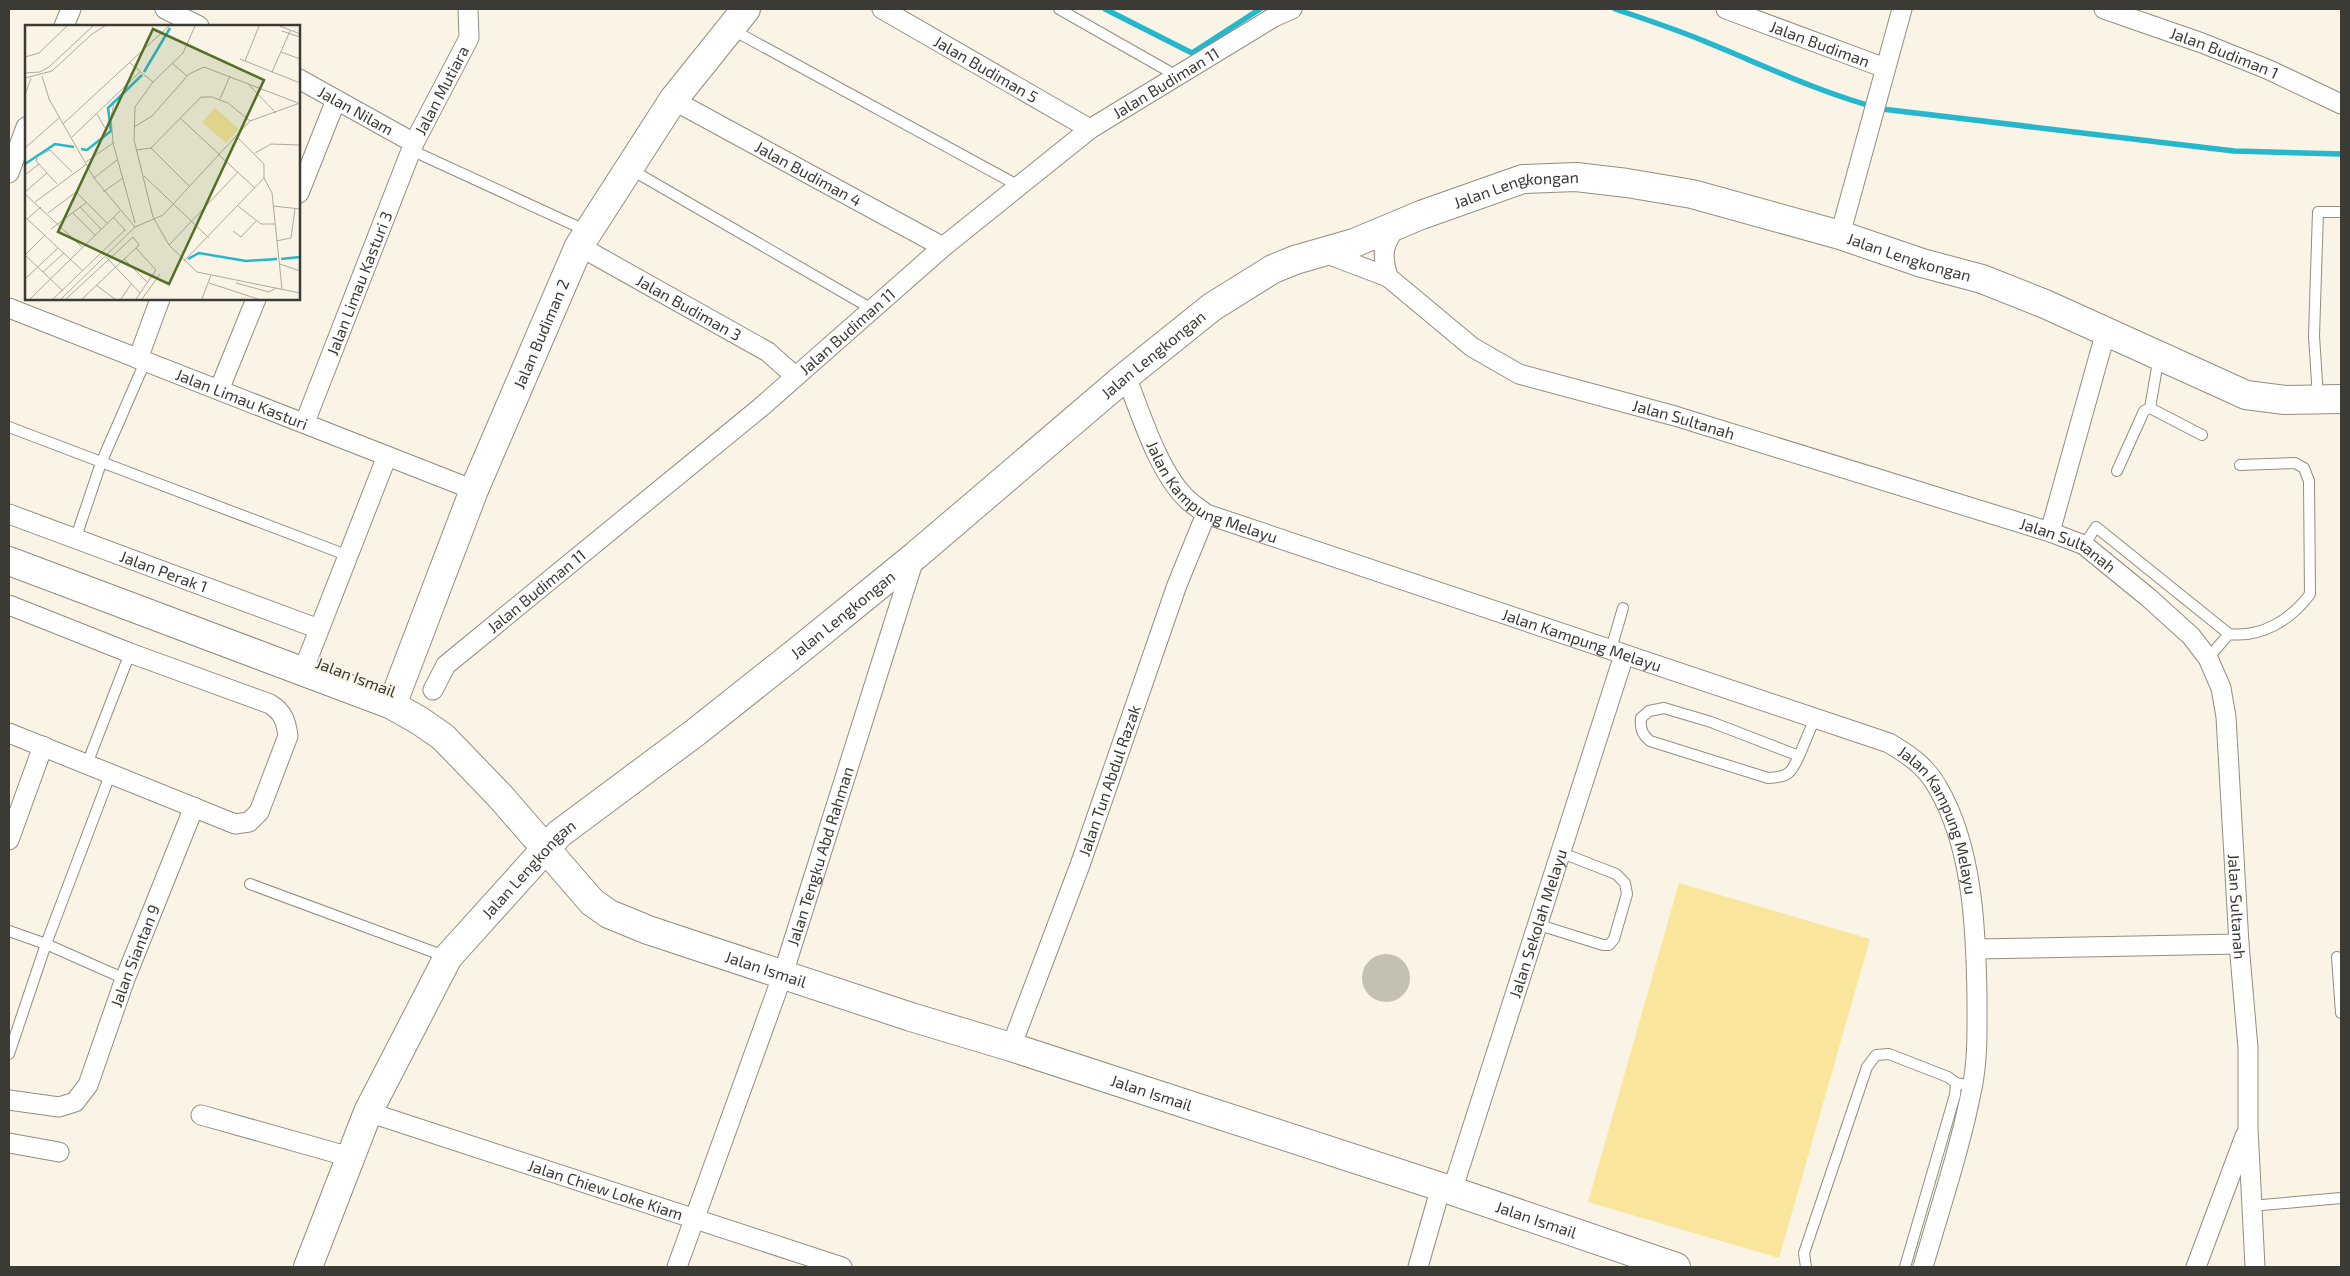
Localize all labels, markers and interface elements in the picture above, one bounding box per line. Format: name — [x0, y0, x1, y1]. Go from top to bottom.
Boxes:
street label: Jalan Budiman — [1767, 16, 1872, 70]
street label: Jalan Budiman 1 — [2168, 23, 2282, 82]
inset map — [25, 25, 300, 300]
street label: Jalan Budiman 5 — [931, 31, 1042, 106]
street label: Jalan Mutiara — [410, 42, 472, 138]
street label: Jalan Budiman 11 — [1109, 43, 1222, 122]
street label: Jalan Nilam — [315, 82, 397, 139]
street label: Jalan Budiman 4 — [752, 137, 865, 210]
street label: Jalan Lengkongan — [1451, 167, 1579, 212]
street label: Jalan Limau Kasturi 3 — [322, 208, 395, 358]
street label: Jalan Lengkongan — [1845, 228, 1973, 285]
street label: Jalan Budiman 3 — [633, 270, 745, 344]
street label: Jalan Budiman 2 — [509, 276, 573, 392]
street label: Jalan Budiman 11 — [795, 284, 899, 378]
street label: Jalan Lengkongan — [1097, 306, 1209, 402]
street label: Jalan Limau Kasturi — [173, 364, 311, 433]
street label: Jalan Sultanah — [1631, 395, 1737, 443]
street label: Jalan Kampung Melayu — [1143, 438, 1280, 546]
street label: Jalan Sultanah — [2018, 513, 2120, 576]
street label: Jalan Budiman 11 — [483, 545, 589, 636]
street label: Jalan Perak 1 — [118, 546, 210, 596]
street label: Jalan Lengkongan — [786, 566, 898, 662]
street label: Jalan Kampung Melayu — [1500, 604, 1664, 675]
street label: Jalan Ismail — [313, 653, 399, 701]
street label: Jalan Tun Abdul Razak — [1074, 702, 1144, 859]
street label: Jalan Kampung Melayu — [1895, 741, 1981, 896]
street label: Jalan Tengku Abd Rahman — [782, 764, 857, 948]
street label: Jalan Lengkongan — [477, 815, 579, 922]
street label: Jalan Sekolah Melayu — [1505, 846, 1570, 1000]
street label: Jalan Sultanah — [2225, 853, 2250, 960]
street label: Jalan Siantan 9 — [106, 902, 163, 1010]
street label: Jalan Ismail — [723, 946, 809, 991]
street label: Jalan Ismail — [1109, 1070, 1195, 1114]
street label: Jalan Chiew Loke Kiam — [526, 1155, 686, 1223]
street label: Jalan Ismail — [1493, 1196, 1580, 1242]

